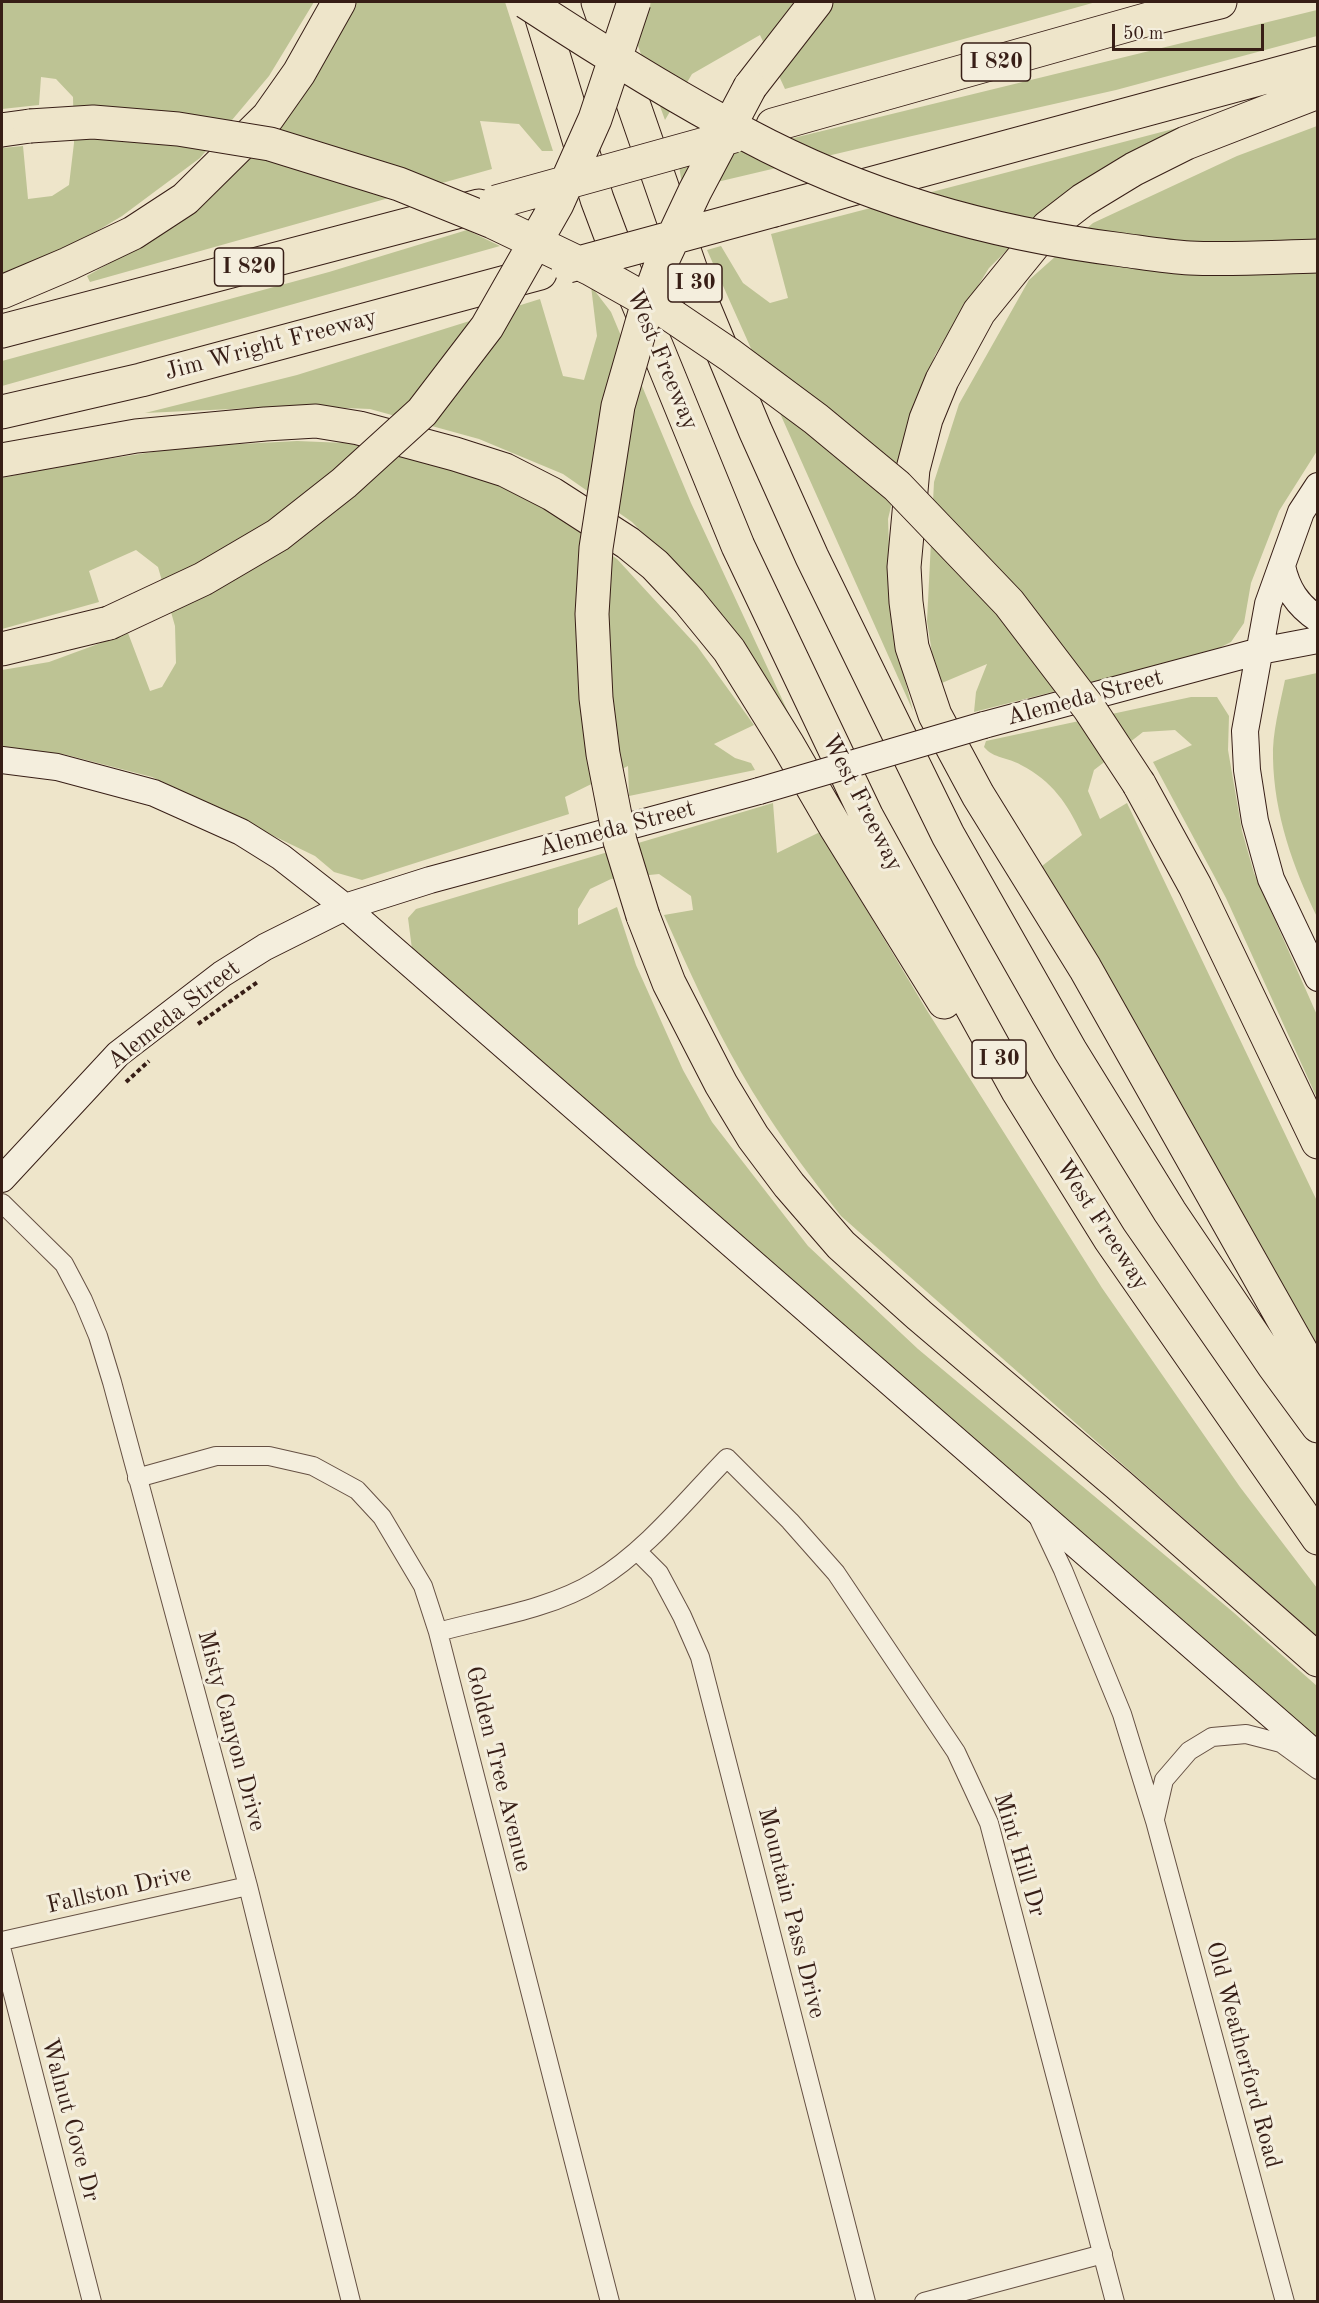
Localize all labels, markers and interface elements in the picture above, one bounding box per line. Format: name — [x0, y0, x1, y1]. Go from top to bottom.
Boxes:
scale bar — [1115, 12, 1266, 50]
text: 50 m — [1123, 25, 1163, 43]
road number: I 820 — [962, 43, 1030, 81]
road number: I 820 — [214, 248, 284, 286]
road number: I 30 — [668, 264, 722, 302]
street label: West Freeway — [619, 285, 705, 435]
street label: Jim Wright Freeway — [162, 303, 380, 387]
street label: Alemeda Street — [1004, 663, 1166, 733]
street label: West Freeway — [815, 730, 909, 876]
street label: Alemeda Street — [536, 794, 698, 864]
street label: Alemeda Street — [102, 954, 246, 1076]
road number: I 30 — [972, 1040, 1026, 1078]
street label: West Freeway — [1049, 1154, 1155, 1296]
street label: Misty Canyon Drive — [190, 1628, 272, 1834]
street label: Golden Tree Avenue — [459, 1663, 537, 1875]
street label: Mint Hill Dr — [986, 1789, 1052, 1921]
street label: Mountain Pass Drive — [751, 1804, 831, 2022]
street label: Fallston Drive — [44, 1859, 194, 1921]
street label: Old Weatherford Road — [1199, 1939, 1287, 2171]
street label: Walnut Cove Dr — [34, 2035, 106, 2205]

